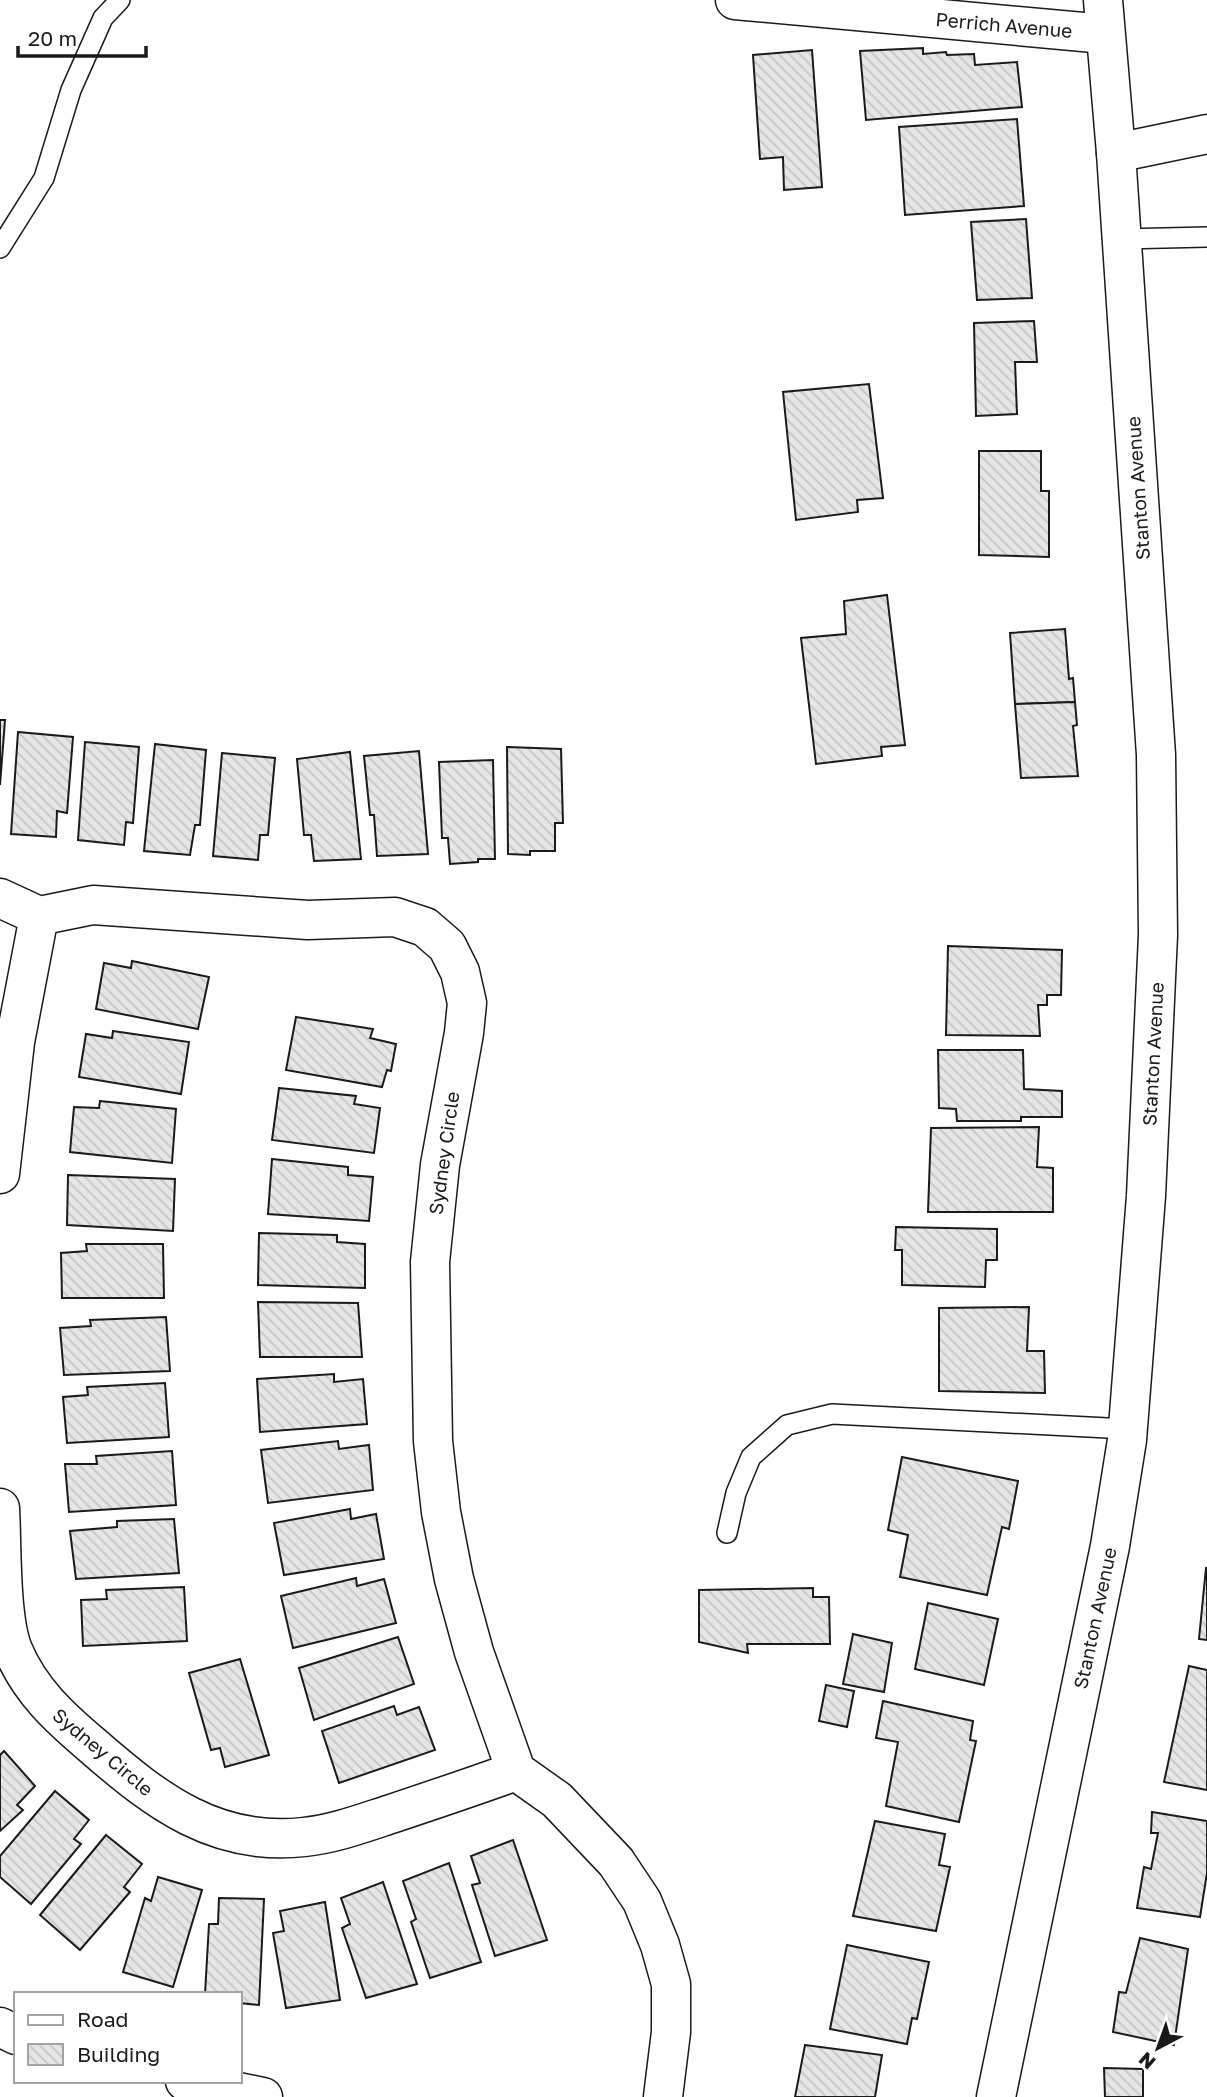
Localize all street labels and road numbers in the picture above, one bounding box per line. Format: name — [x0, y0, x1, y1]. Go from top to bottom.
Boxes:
street label: Perrich Avenue — [935, 7, 1073, 42]
street label: Stanton Avenue — [1121, 415, 1154, 561]
street label: Stanton Avenue — [1137, 981, 1168, 1127]
street label: Sydney Circle — [423, 1090, 464, 1216]
street label: Stanton Avenue — [1068, 1545, 1121, 1691]
street label: Sydney Circle — [48, 1703, 158, 1800]

